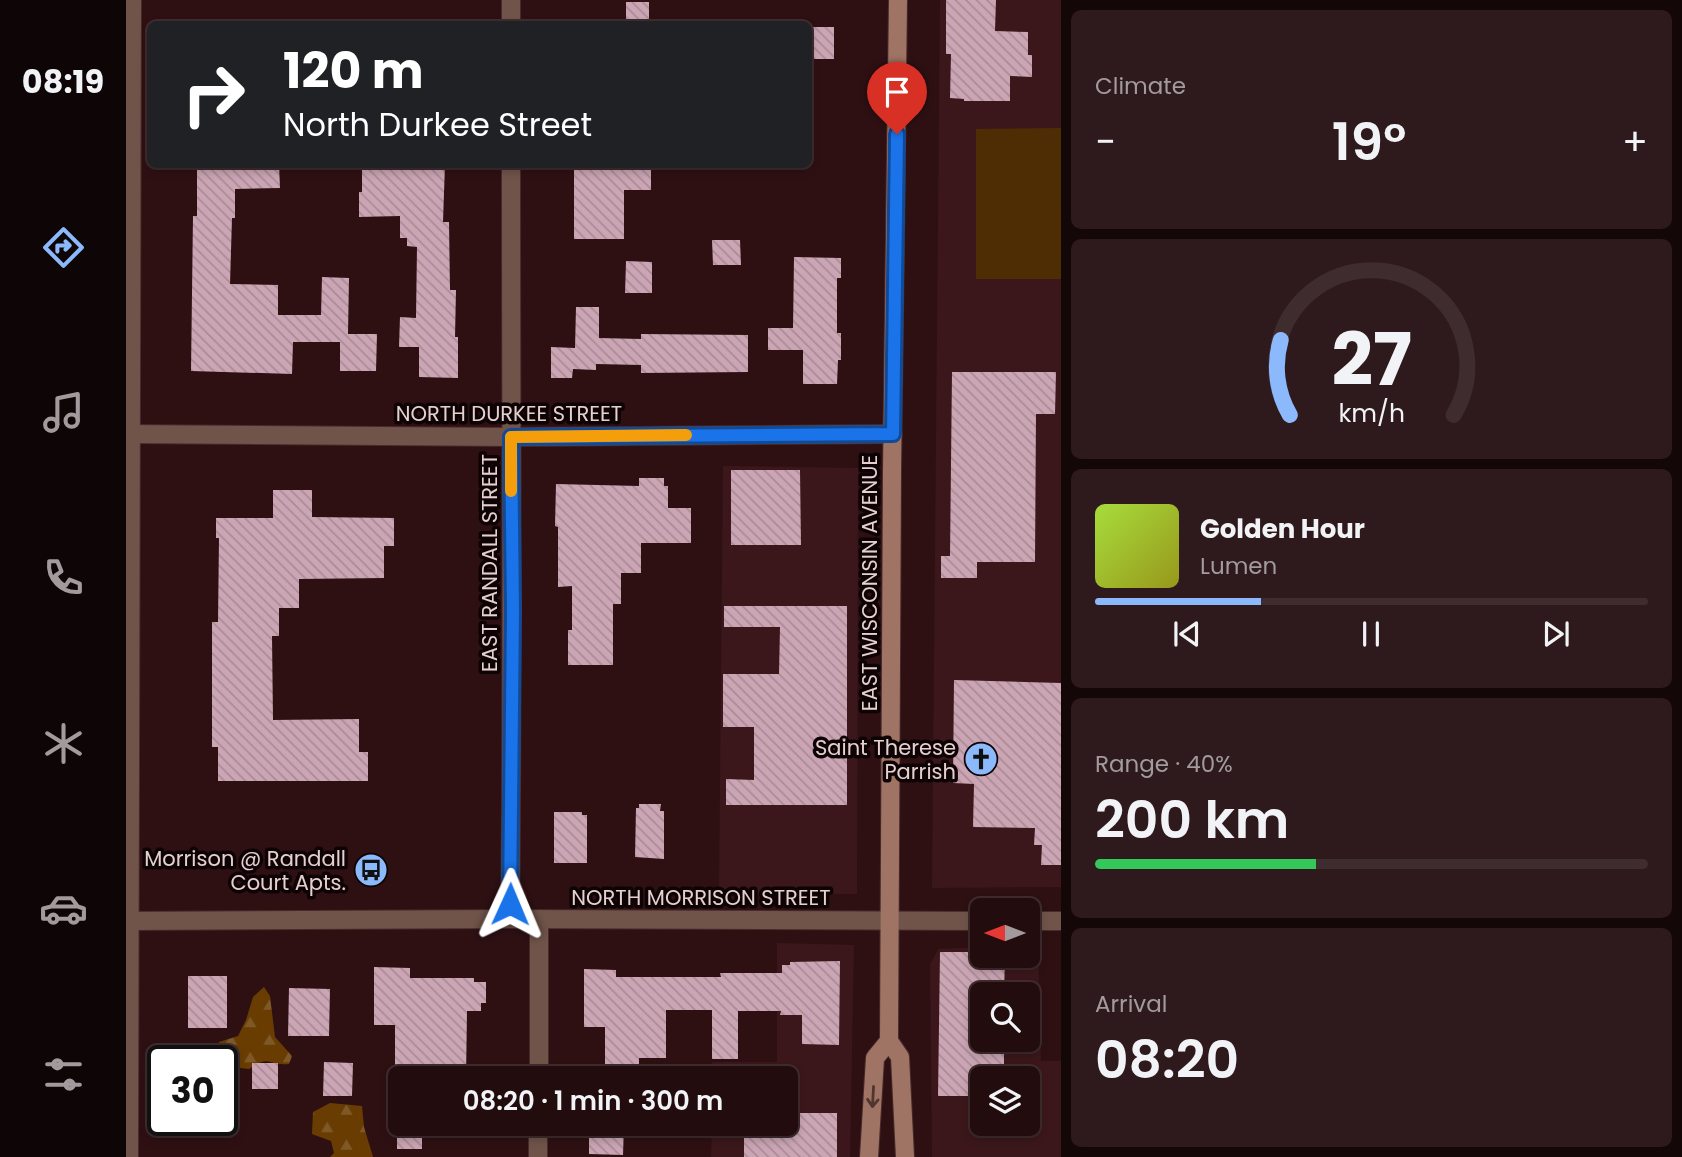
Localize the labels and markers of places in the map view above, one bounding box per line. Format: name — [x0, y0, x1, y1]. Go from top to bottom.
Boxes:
pin — [867, 62, 927, 134]
place label: Saint Therese Parrish — [815, 733, 956, 786]
church icon: Saint Therese Parrish — [962, 740, 1000, 778]
place label: Morrison @ Randall Court Apts. — [144, 844, 346, 897]
bus stop icon: Morrison @ Randall Court Apts. — [352, 851, 390, 889]

